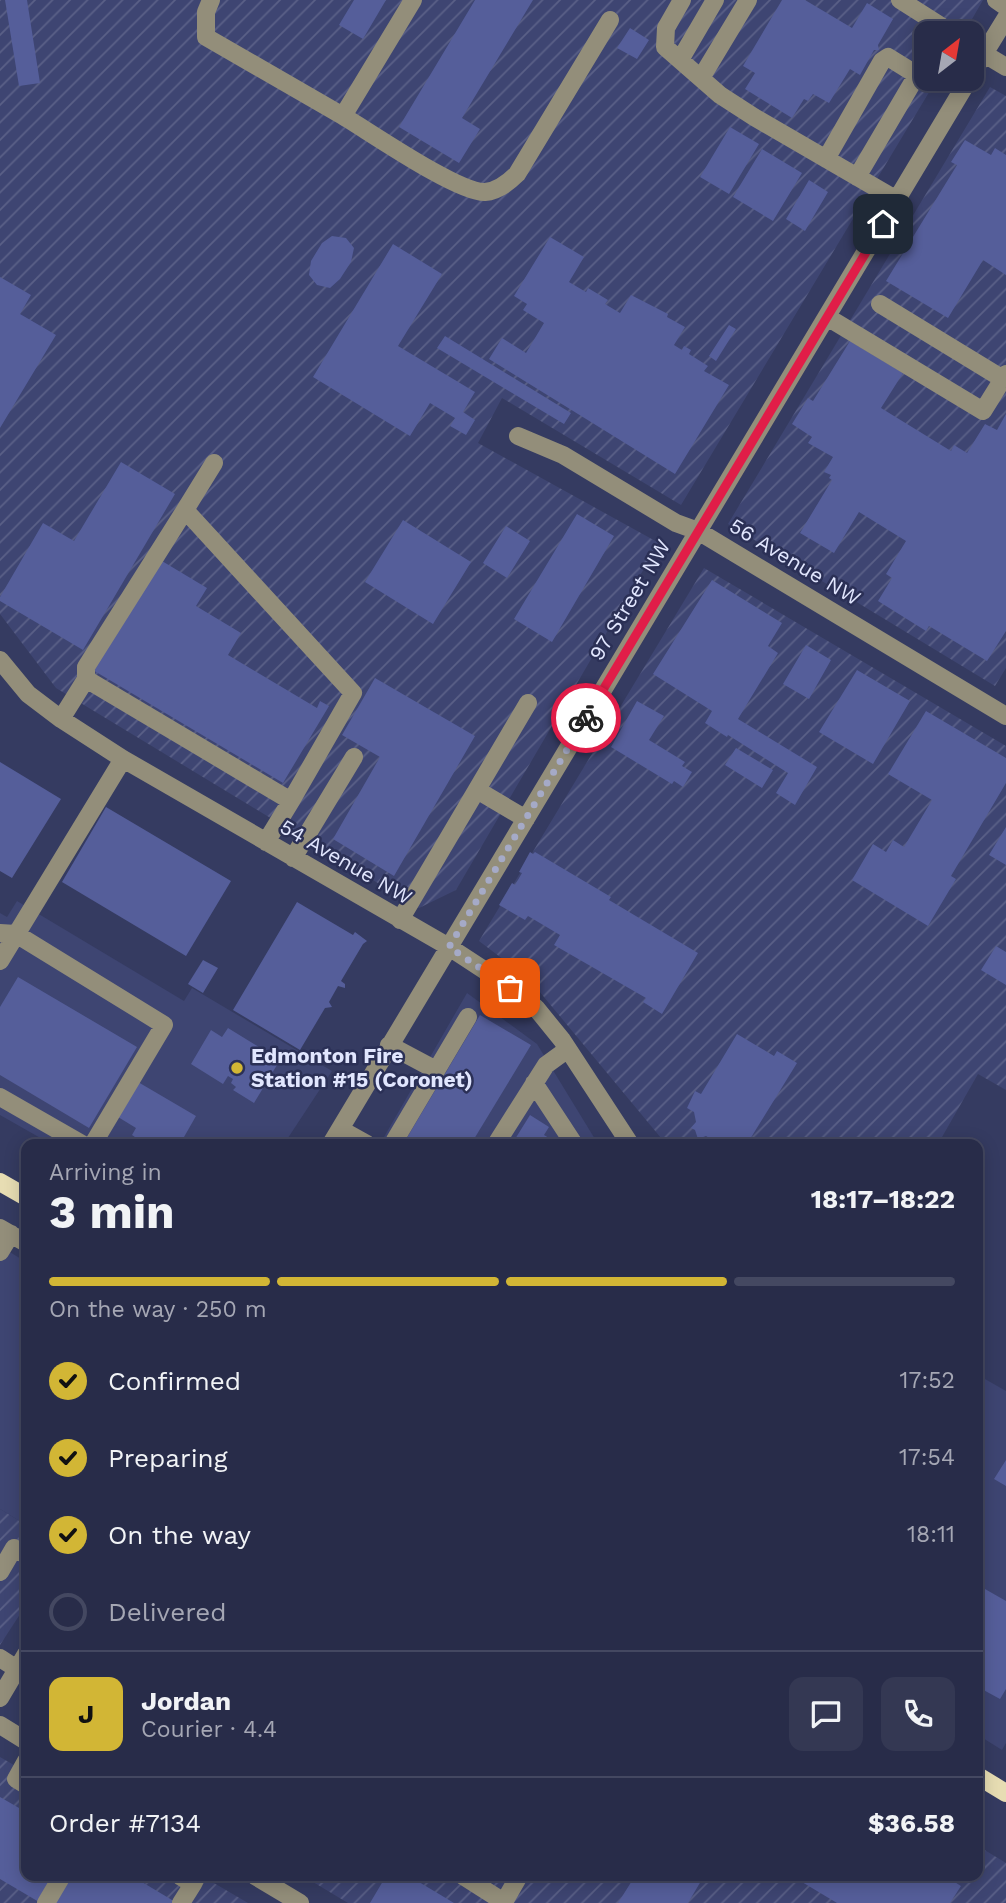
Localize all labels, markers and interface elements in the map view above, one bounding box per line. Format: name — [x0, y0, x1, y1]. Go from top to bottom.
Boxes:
north arrow — [914, 21, 984, 91]
map controls — [914, 21, 984, 91]
pin — [853, 194, 913, 254]
icon: home — [864, 205, 902, 243]
street label: 56 Avenue NW — [725, 513, 865, 610]
street label: 97 Street NW — [584, 535, 676, 665]
courier — [551, 683, 621, 753]
icon: bike — [567, 699, 605, 737]
street label: 54 Avenue NW — [276, 814, 417, 909]
pin — [480, 958, 540, 1018]
icon: bag — [491, 969, 529, 1007]
place label: Edmonton Fire Station #15 (Coronet) — [251, 1043, 473, 1092]
marker: Edmonton Fire Station #15 (Coronet) — [229, 1060, 245, 1076]
text: Arriving in — [49, 1159, 162, 1186]
text: 18:17–18:22 — [811, 1184, 955, 1214]
text: 3 min — [49, 1185, 175, 1239]
text: On the way · 250 m — [49, 1296, 267, 1323]
icon: check — [49, 1362, 87, 1400]
text: Confirmed — [108, 1366, 241, 1396]
text: 17:52 — [900, 1367, 955, 1394]
icon: check — [49, 1439, 87, 1477]
text: Preparing — [108, 1443, 228, 1473]
text: 17:54 — [899, 1444, 955, 1471]
icon: check — [49, 1516, 87, 1554]
text: On the way — [108, 1520, 251, 1550]
text: 18:11 — [907, 1521, 955, 1548]
text: Delivered — [108, 1597, 227, 1627]
button: chat — [789, 1677, 863, 1751]
button: phone — [881, 1677, 955, 1751]
text: Jordan — [141, 1686, 231, 1716]
text: J — [78, 1699, 94, 1729]
text: Courier · 4.4 — [141, 1716, 277, 1743]
text: Order #7134 — [49, 1808, 201, 1838]
text: $36.58 — [868, 1808, 955, 1838]

